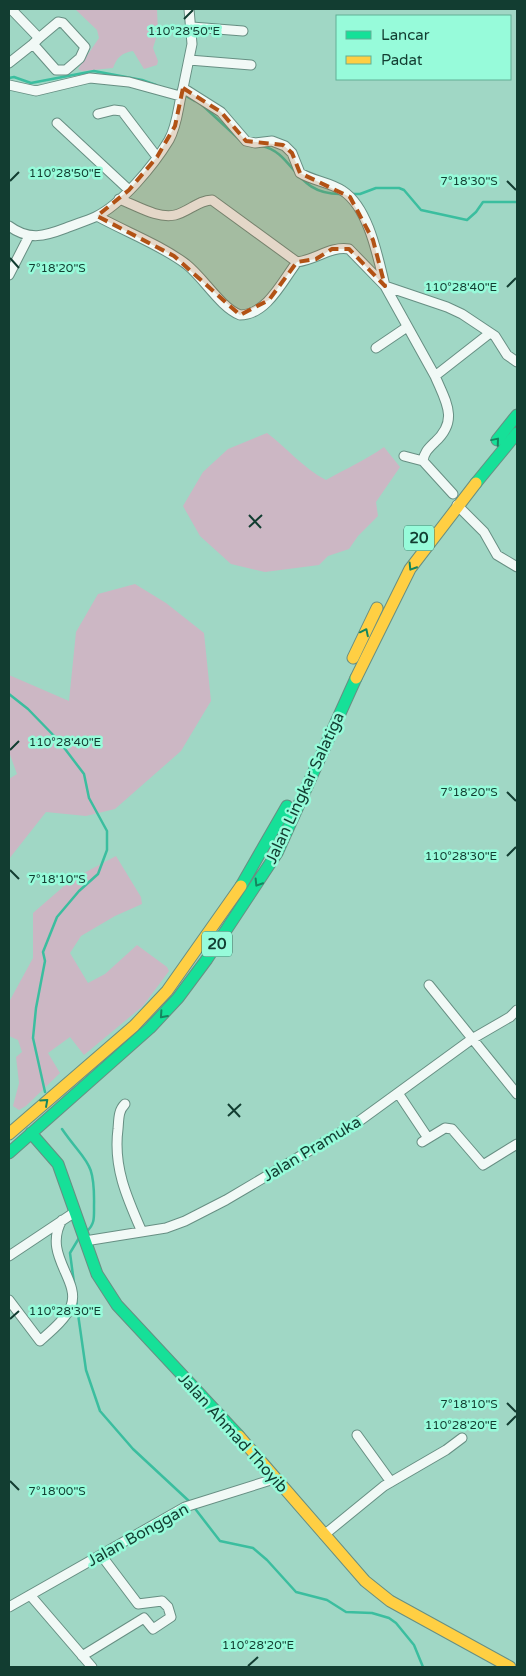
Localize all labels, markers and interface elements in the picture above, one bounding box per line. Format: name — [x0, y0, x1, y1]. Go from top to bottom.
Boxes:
legend — [336, 15, 511, 80]
text: 110°28'50"E — [148, 24, 221, 38]
text: Lancar — [381, 26, 430, 44]
text: Padat — [381, 51, 423, 69]
text: 110°28'50"E — [29, 166, 102, 180]
text: 7°18'30"S — [440, 174, 498, 188]
text: 7°18'20"S — [28, 261, 86, 275]
text: 110°28'40"E — [425, 280, 498, 294]
one-way arrow — [490, 438, 499, 447]
road number: 20 — [404, 526, 434, 550]
one-way arrow — [408, 562, 418, 571]
one-way arrow — [359, 628, 369, 637]
street label: Jalan Lingkar Salatiga — [261, 709, 349, 867]
text: 110°28'40"E — [29, 735, 102, 749]
text: 7°18'20"S — [440, 785, 498, 799]
text: 110°28'30"E — [425, 849, 498, 863]
text: 7°18'10"S — [28, 872, 86, 886]
one-way arrow — [255, 878, 264, 887]
road number: 20 — [202, 932, 232, 956]
one-way arrow — [159, 1009, 168, 1018]
one-way arrow — [39, 1099, 48, 1108]
street label: Jalan Pramuka — [259, 1112, 365, 1186]
text: 110°28'30"E — [29, 1304, 102, 1318]
street label: Jalan Ahmad Thoyib — [174, 1369, 292, 1497]
text: 7°18'10"S — [440, 1397, 498, 1411]
text: 110°28'20"E — [425, 1418, 498, 1432]
text: 7°18'00"S — [28, 1484, 86, 1498]
street label: Jalan Bonggan — [84, 1499, 192, 1571]
text: 110°28'20"E — [222, 1638, 295, 1652]

